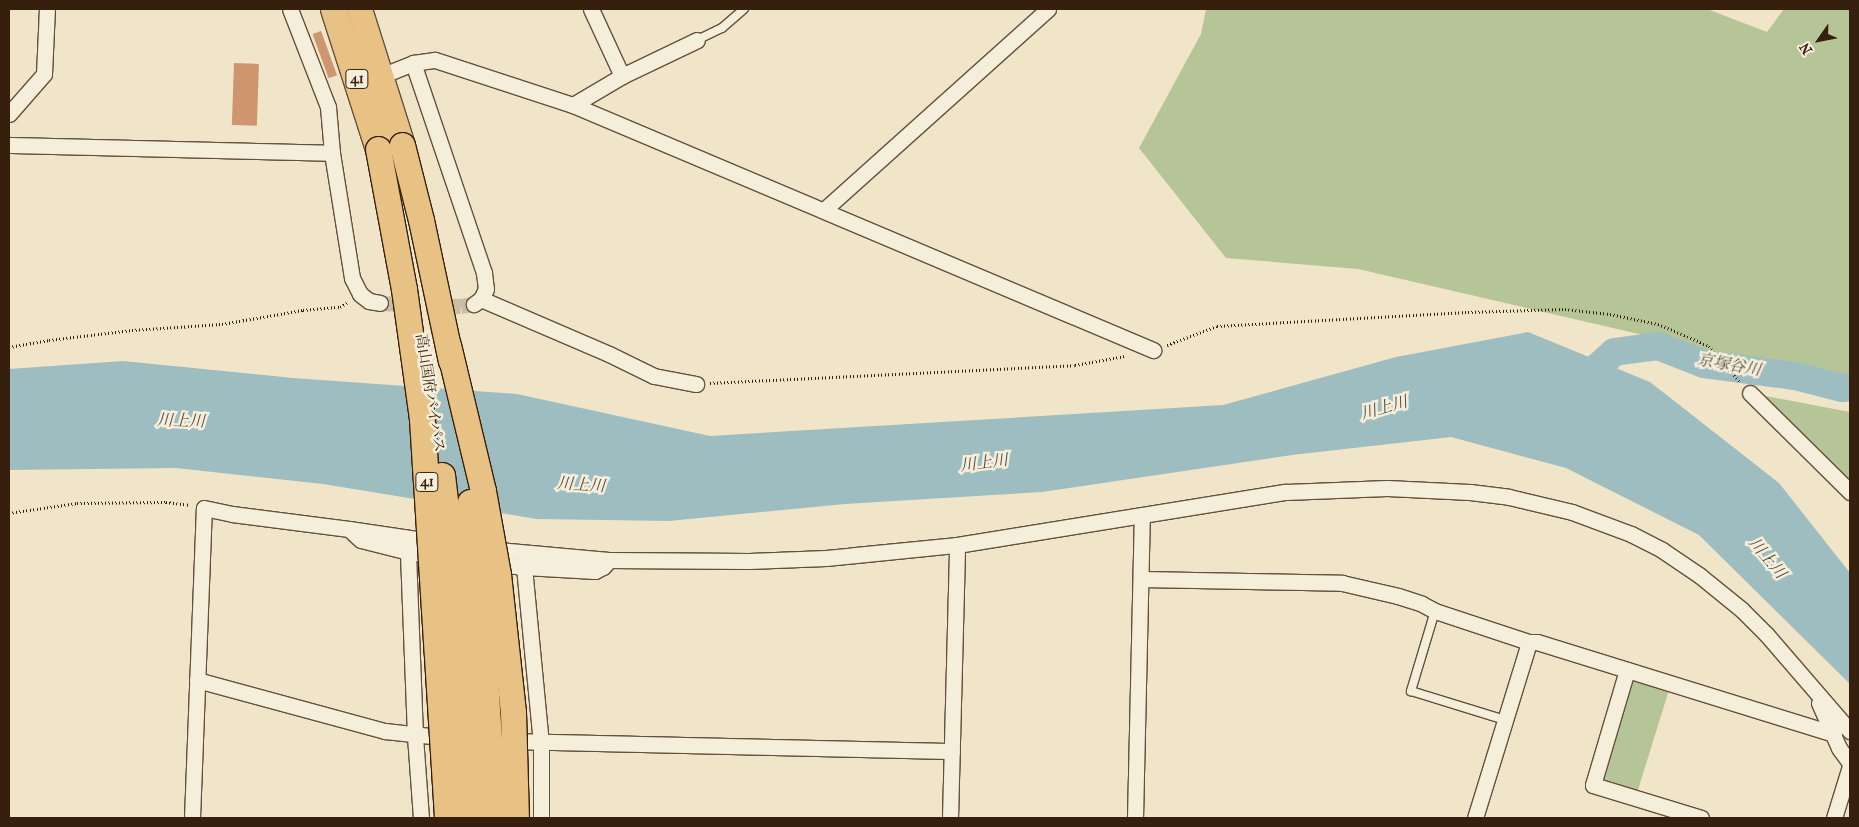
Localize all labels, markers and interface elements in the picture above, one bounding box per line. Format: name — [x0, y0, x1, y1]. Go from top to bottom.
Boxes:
north arrow — [1794, 15, 1844, 65]
text: N — [1796, 39, 1816, 58]
road number: 41 — [344, 68, 370, 90]
street label: 高山国府バイパス — [412, 332, 448, 454]
water label: 京塚谷川 — [1696, 350, 1762, 380]
water label: 川上川 — [1358, 392, 1410, 424]
water label: 川上川 — [157, 411, 205, 431]
water label: 川上川 — [959, 451, 1009, 475]
road number: 41 — [414, 471, 440, 494]
water label: 川上川 — [556, 474, 606, 496]
water label: 川上川 — [1744, 533, 1790, 583]

